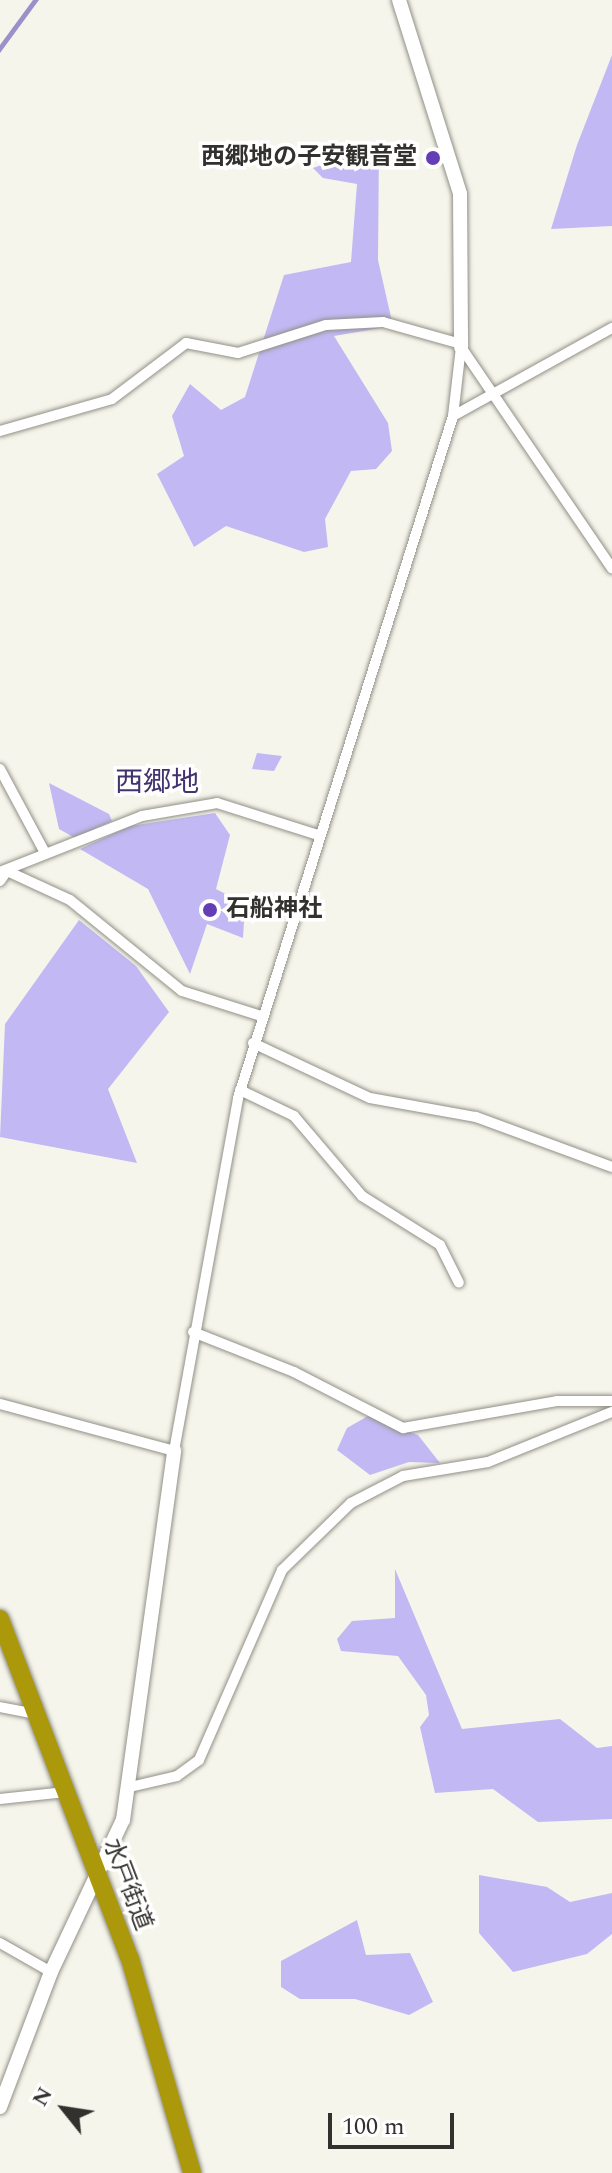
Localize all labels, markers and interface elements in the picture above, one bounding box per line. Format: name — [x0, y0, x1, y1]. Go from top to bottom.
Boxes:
place label: 西郷地の子安観音堂 — [201, 144, 417, 172]
marker: 西郷地の子安観音堂 — [424, 149, 442, 167]
district label: 西郷地 — [115, 766, 199, 800]
place label: 石船神社 — [226, 896, 322, 924]
marker: 石船神社 — [201, 901, 219, 919]
street label: 水戸街道 — [96, 1835, 158, 1935]
north arrow — [24, 2069, 104, 2149]
text: N — [24, 2081, 62, 2113]
scale bar — [332, 2097, 458, 2147]
text: 100 m — [342, 2109, 405, 2145]

